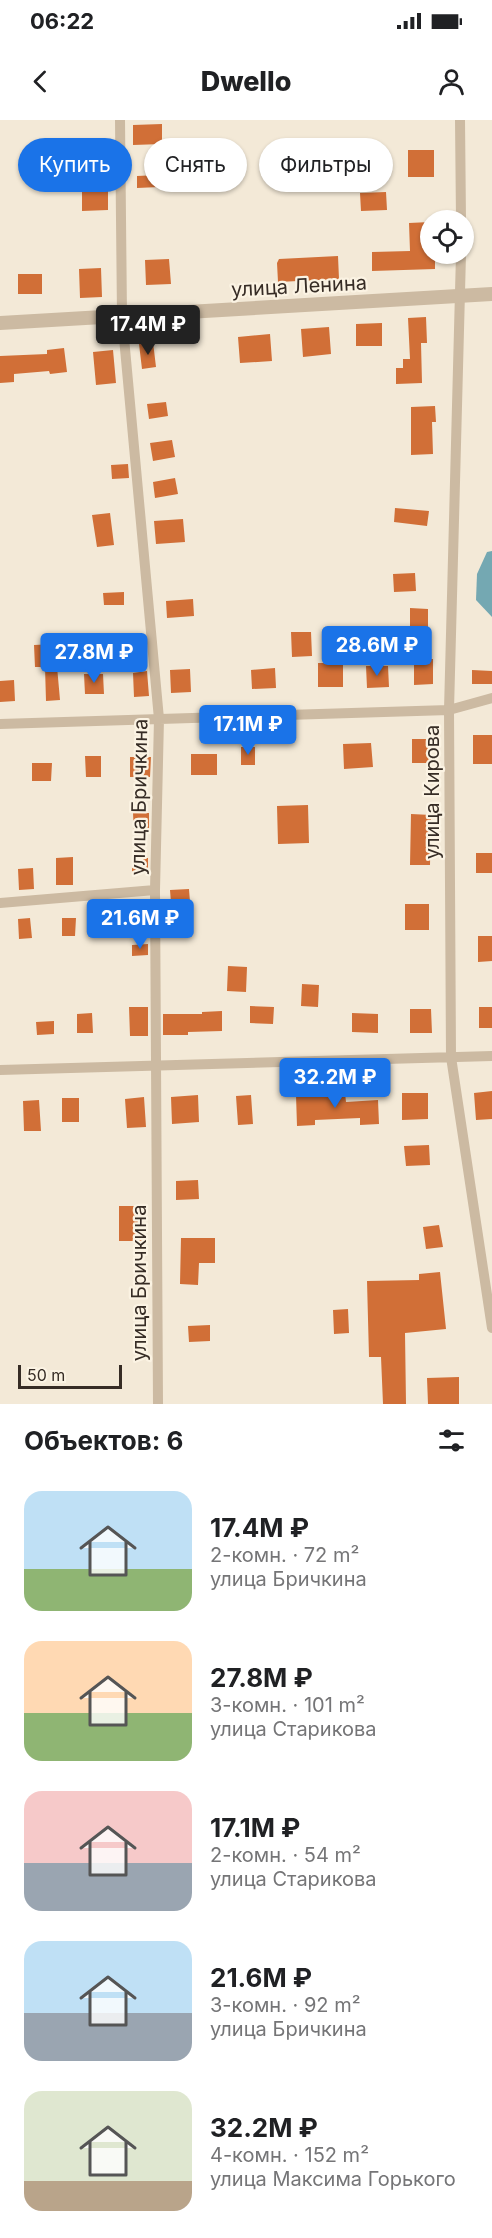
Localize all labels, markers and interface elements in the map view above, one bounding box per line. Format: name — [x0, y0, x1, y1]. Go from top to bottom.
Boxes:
text: 06:22 — [30, 8, 94, 34]
icon: back — [24, 65, 57, 98]
text: Dwello — [201, 65, 291, 98]
icon: person — [435, 65, 468, 98]
chip: Купить — [18, 138, 132, 192]
chip: Снять — [144, 138, 247, 192]
chip: Фильтры — [259, 138, 393, 192]
map controls — [420, 210, 474, 264]
button: locate — [420, 210, 474, 264]
street label: улица Ленина — [231, 270, 367, 302]
pin: 17.4M ₽ — [93, 305, 203, 356]
text: 17.4M ₽ — [110, 312, 186, 336]
pin: 28.6M ₽ — [322, 626, 432, 677]
pin: 27.8M ₽ — [39, 633, 149, 684]
text: 28.6M ₽ — [336, 633, 418, 657]
text: 27.8M ₽ — [54, 640, 134, 664]
pin: 17.1M ₽ — [193, 705, 303, 756]
text: 17.1M ₽ — [213, 712, 283, 736]
street label: улица Бричкина — [126, 718, 152, 876]
street label: улица Кирова — [420, 725, 444, 859]
pin: 21.6M ₽ — [85, 899, 195, 950]
text: 21.6M ₽ — [101, 906, 179, 930]
pin: 32.2M ₽ — [280, 1058, 390, 1109]
text: 32.2M ₽ — [294, 1065, 377, 1089]
street label: улица Бричкина — [127, 1205, 151, 1361]
scale bar — [18, 1362, 122, 1390]
text: 50 m — [27, 1365, 65, 1385]
icon: filters — [435, 1424, 468, 1457]
text: Объектов: 6 — [24, 1425, 183, 1456]
text: 17.4M ₽ — [210, 1512, 309, 1543]
icon: home — [72, 1515, 144, 1587]
text: 2-комн. · 72 m² — [210, 1543, 359, 1567]
text: улица Бричкина — [210, 1567, 367, 1591]
text: 27.8M ₽ — [210, 1662, 313, 1693]
icon: home — [72, 1665, 144, 1737]
text: 3-комн. · 101 m² — [210, 1693, 365, 1717]
text: улица Старикова — [210, 1717, 377, 1741]
text: 17.1M ₽ — [210, 1812, 300, 1843]
icon: home — [72, 1815, 144, 1887]
text: 2-комн. · 54 m² — [210, 1843, 361, 1867]
text: улица Старикова — [210, 1867, 377, 1891]
text: 21.6M ₽ — [210, 1962, 312, 1993]
icon: home — [72, 1965, 144, 2037]
text: 3-комн. · 92 m² — [210, 1993, 361, 2017]
text: улица Бричкина — [210, 2017, 367, 2041]
text: 32.2M ₽ — [210, 2112, 318, 2143]
icon: home — [72, 2115, 144, 2187]
text: 4-комн. · 152 m² — [210, 2143, 369, 2167]
text: улица Максима Горького — [210, 2167, 456, 2191]

